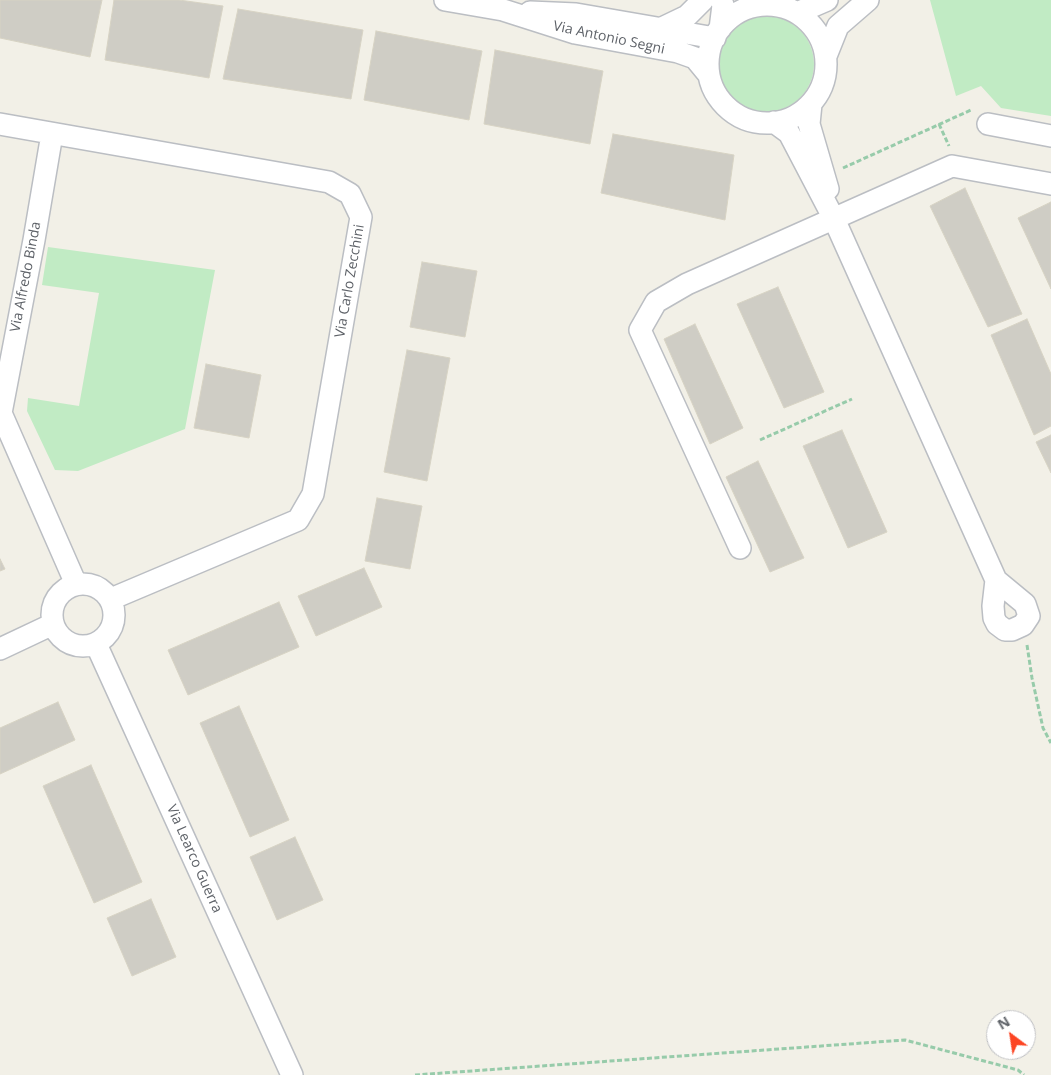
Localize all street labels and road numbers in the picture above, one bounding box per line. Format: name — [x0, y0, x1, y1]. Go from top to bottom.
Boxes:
street label: Via Antonio Segni — [552, 18, 666, 58]
street label: Via Alfredo Binda — [7, 220, 45, 334]
street label: Via Carlo Zecchini — [332, 223, 368, 339]
street label: Via Learco Guerra — [163, 802, 225, 916]

